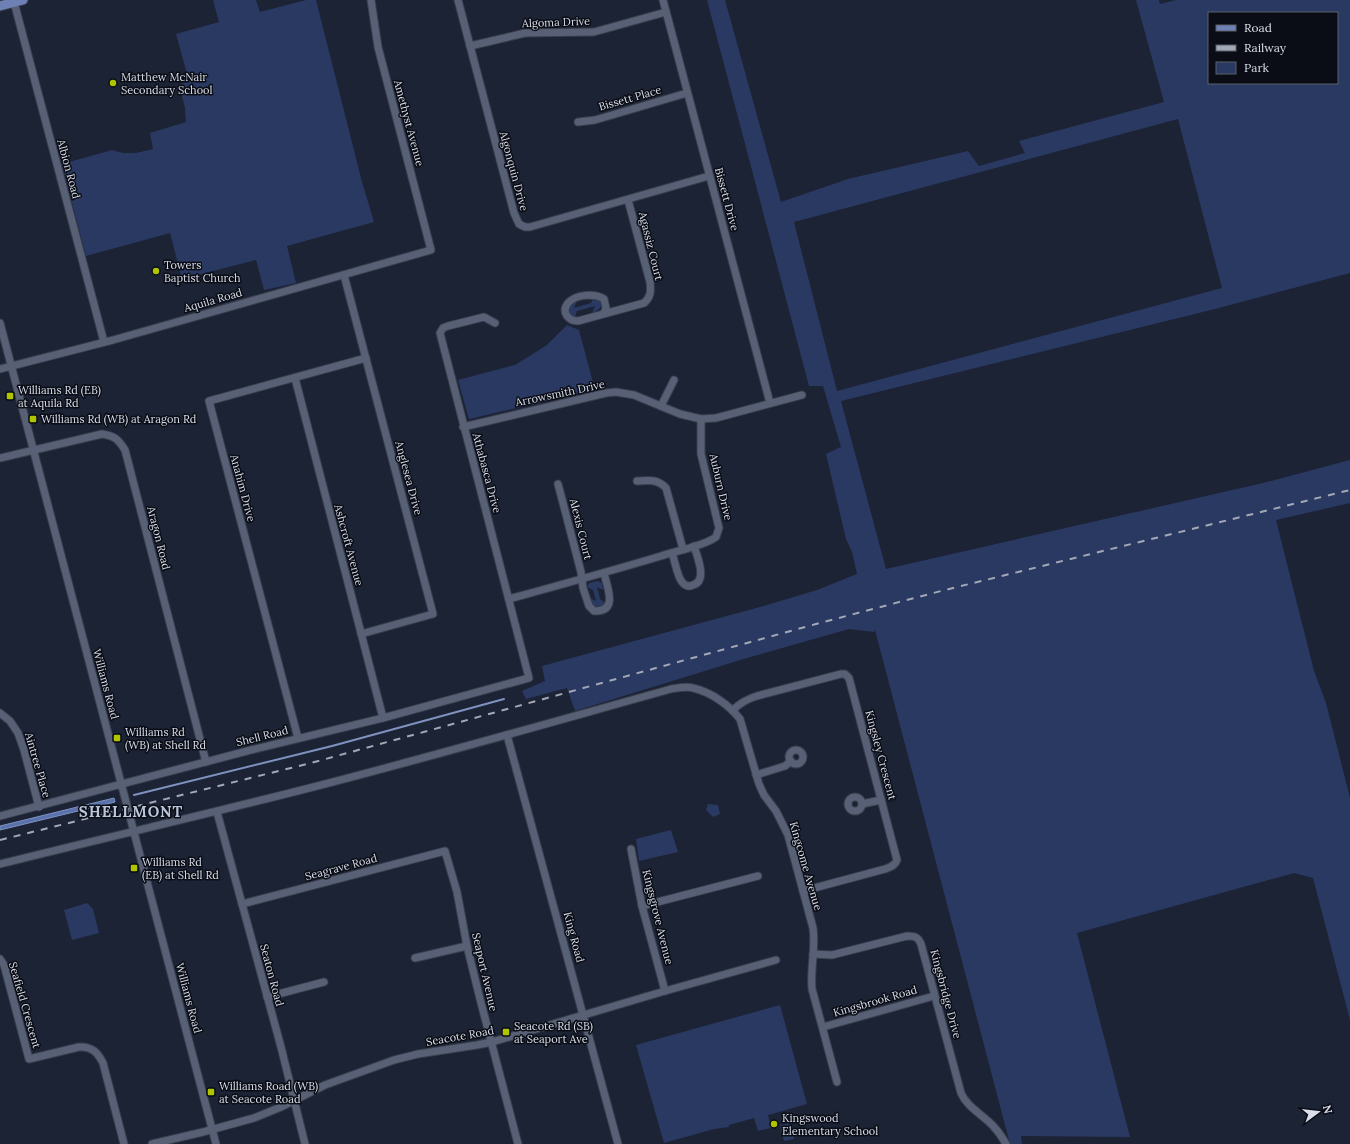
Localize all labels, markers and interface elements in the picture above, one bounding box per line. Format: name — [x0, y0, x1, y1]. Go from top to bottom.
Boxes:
legend — [1208, 12, 1338, 84]
street label: Algoma Drive — [521, 14, 590, 30]
text: Road — [1244, 20, 1272, 35]
text: Railway — [1244, 40, 1287, 55]
text: Park — [1244, 60, 1270, 75]
place label: Matthew McNair Secondary School — [121, 70, 213, 97]
street label: Amethyst Avenue — [390, 77, 427, 168]
marker: Matthew McNair Secondary School — [108, 78, 118, 88]
street label: Bissett Place — [597, 82, 663, 114]
street label: Algonquin Drive — [496, 129, 531, 212]
street label: Albion Road — [54, 137, 84, 201]
street label: Bissett Drive — [712, 166, 742, 232]
street label: Agassiz Court — [635, 209, 666, 282]
place label: Towers Baptist Church — [164, 258, 241, 285]
marker: Towers Baptist Church — [151, 266, 161, 276]
street label: Aquila Road — [181, 285, 244, 315]
street label: Arrowsmith Drive — [513, 377, 606, 410]
place label: Williams Rd (EB) at Aquila Rd — [18, 383, 101, 410]
marker: Williams Rd (EB) at Aquila Rd — [5, 391, 15, 401]
place label: Williams Rd (WB) at Aragon Rd — [41, 412, 197, 427]
marker: Williams Rd (WB) at Aragon Rd — [28, 414, 38, 424]
street label: Athabasca Drive — [469, 430, 504, 515]
street label: Anglesea Drive — [392, 439, 426, 517]
street label: Auburn Drive — [706, 451, 736, 522]
street label: Anahim Drive — [227, 452, 259, 523]
street label: Alexis Court — [566, 496, 596, 562]
street label: Ashcroft Avenue — [331, 502, 367, 587]
street label: Aragon Road — [144, 504, 174, 572]
street label: Williams Road — [90, 647, 122, 721]
street label: Kingsley Crescent — [862, 709, 900, 802]
street label: Shell Road — [235, 723, 290, 749]
place label: Williams Rd (WB) at Shell Rd — [125, 725, 206, 753]
street label: Aintree Place — [22, 730, 54, 799]
marker: Williams Rd (WB) at Shell Rd — [112, 733, 122, 743]
district label: SHELLMONT — [79, 802, 183, 821]
street label: Kingcome Avenue — [787, 820, 825, 912]
street label: Seagrave Road — [303, 851, 379, 883]
place label: Williams Rd (EB) at Shell Rd — [142, 855, 219, 883]
marker: Williams Rd (EB) at Shell Rd — [129, 863, 139, 873]
street label: Kingsgrove Avenue — [639, 868, 677, 966]
street label: King Road — [561, 910, 588, 964]
street label: Seaport Avenue — [469, 931, 501, 1013]
street label: Seaton Road — [257, 942, 287, 1008]
street label: Kingsbridge Drive — [927, 948, 965, 1040]
street label: Seafield Crescent — [6, 960, 44, 1050]
street label: Williams Road — [173, 961, 205, 1035]
street label: Kingsbrook Road — [831, 982, 919, 1020]
place label: Seacote Rd (SB) at Seaport Ave — [514, 1019, 593, 1046]
street label: Seacote Road — [425, 1023, 495, 1049]
marker: Seacote Rd (SB) at Seaport Ave — [501, 1027, 511, 1037]
place label: Williams Road (WB) at Seacote Road — [219, 1079, 318, 1106]
marker: Williams Road (WB) at Seacote Road — [206, 1087, 216, 1097]
north arrow — [1298, 1092, 1338, 1132]
text: N — [1320, 1103, 1336, 1116]
place label: Kingswood Elementary School — [782, 1111, 878, 1138]
marker: Kingswood Elementary School — [769, 1119, 779, 1129]

